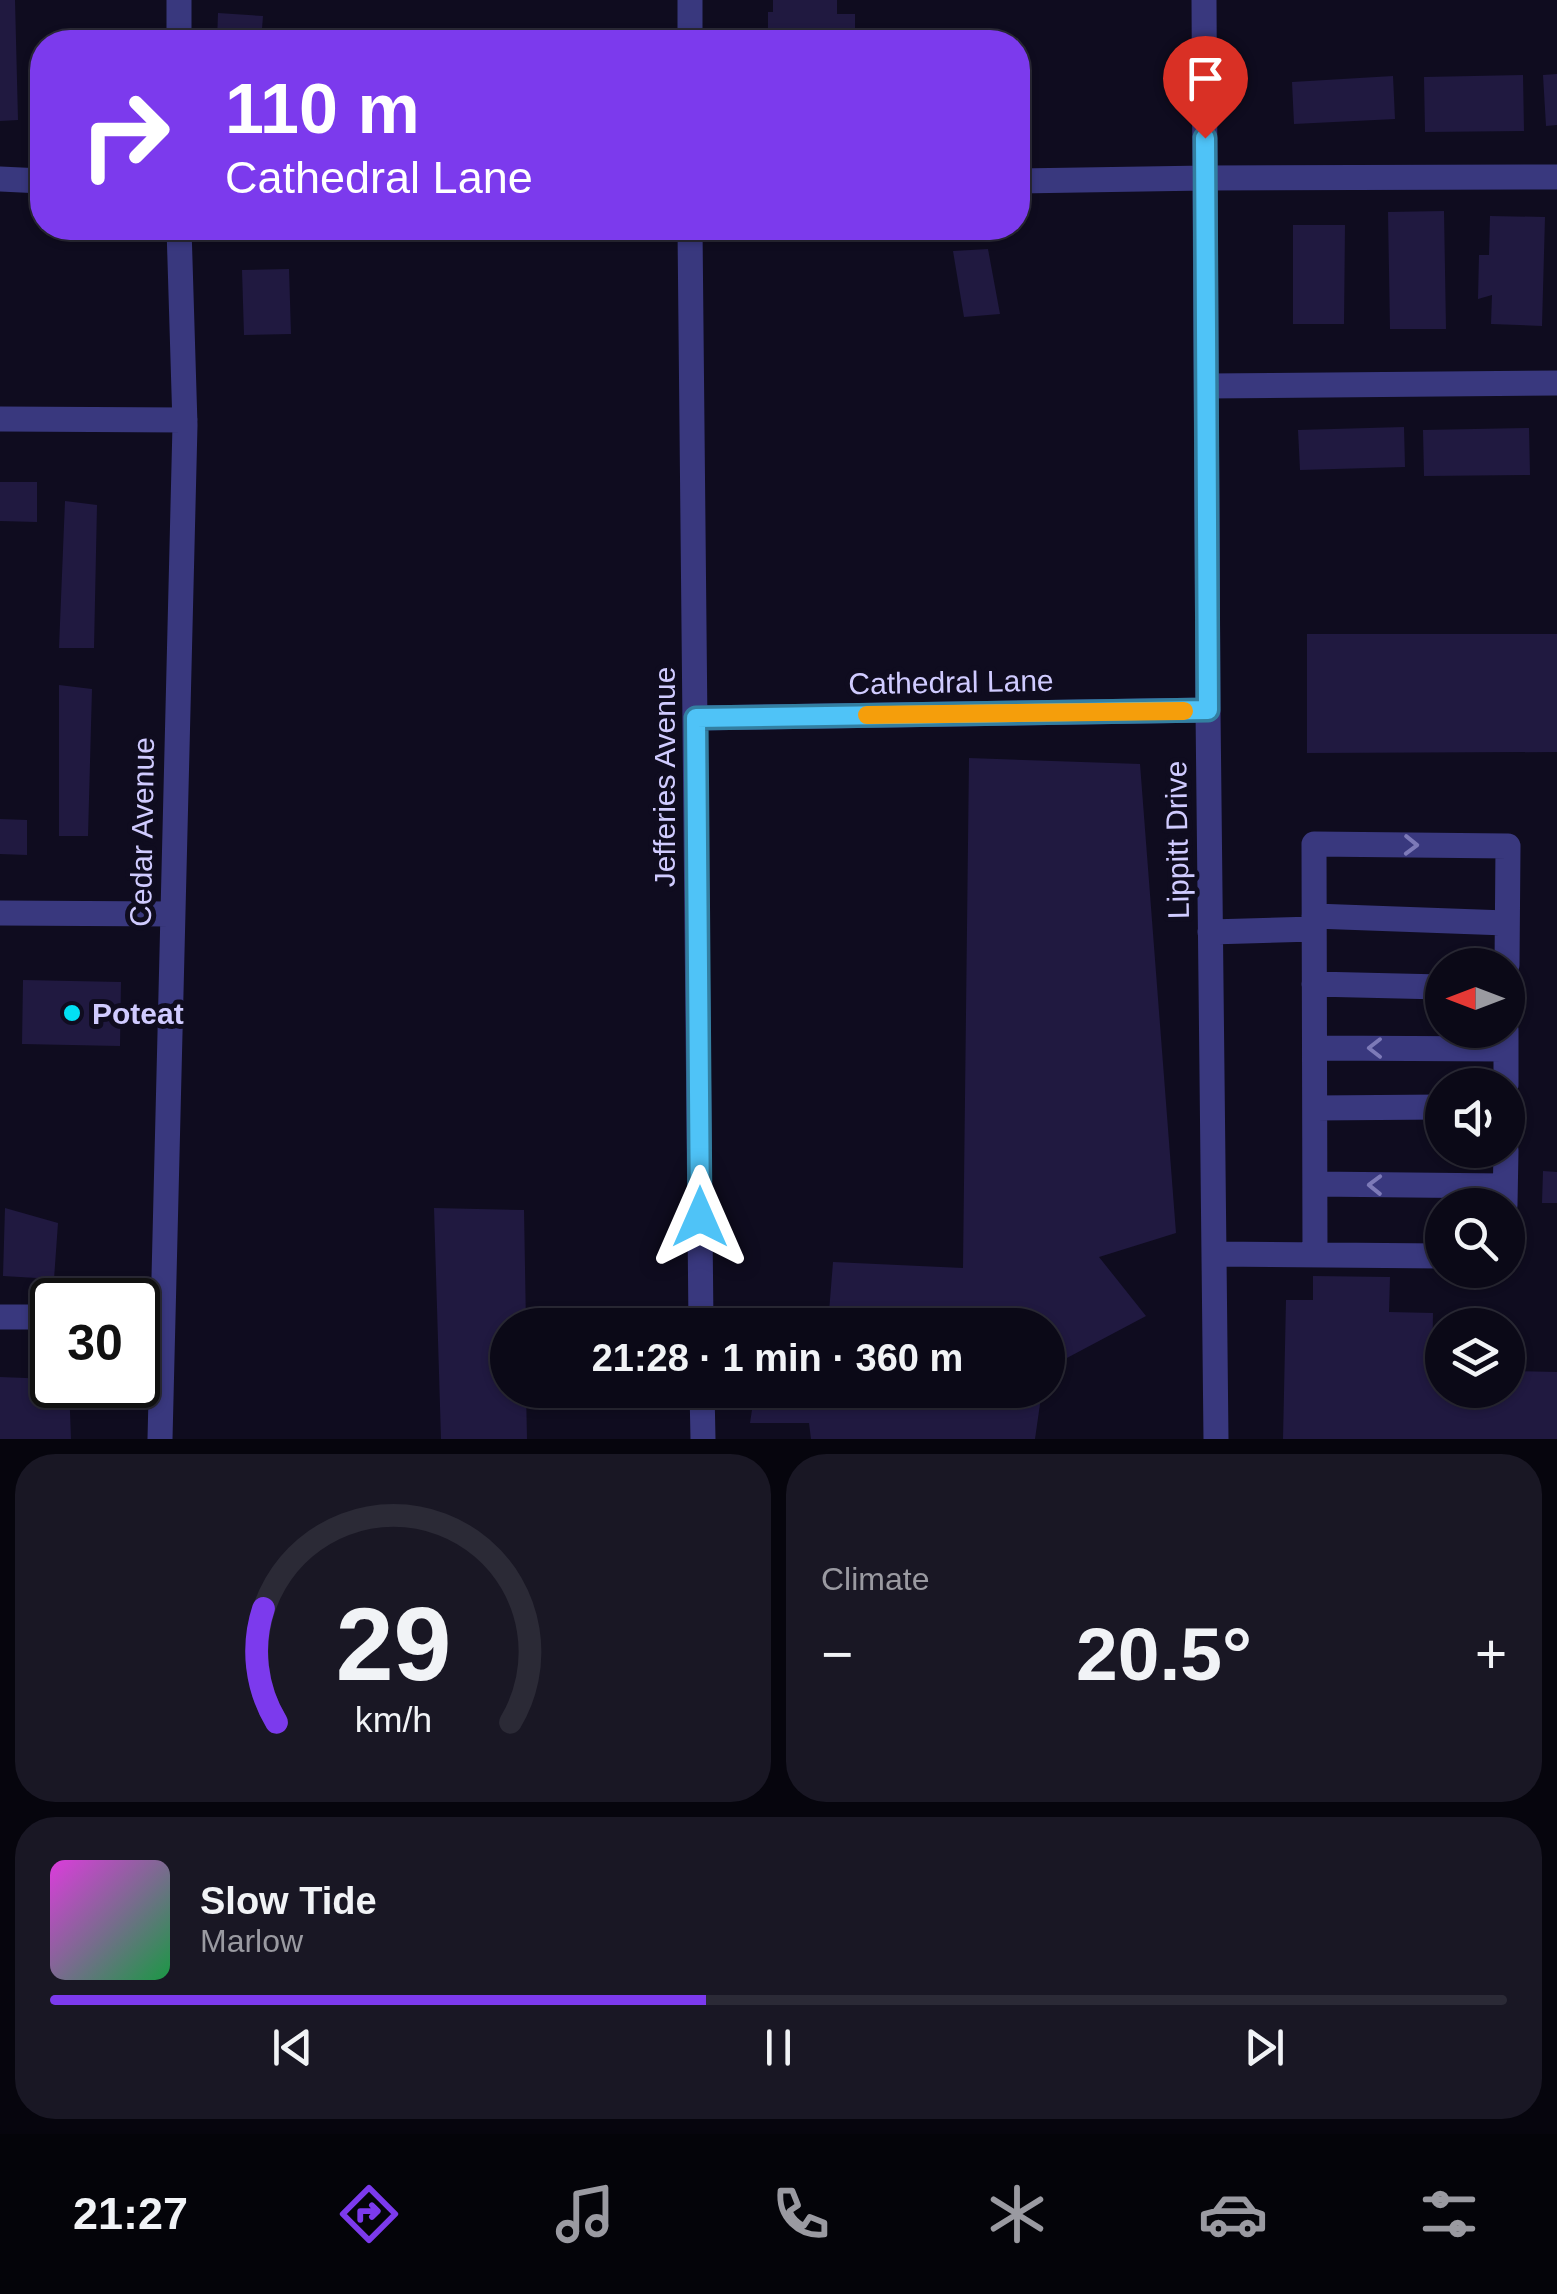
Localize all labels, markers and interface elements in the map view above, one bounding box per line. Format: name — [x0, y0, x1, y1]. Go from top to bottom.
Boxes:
pin — [1163, 36, 1248, 139]
icon: arrive — [1178, 51, 1233, 106]
icon: right — [60, 70, 190, 200]
text: 110 m — [225, 70, 420, 148]
text: Cathedral Lane — [225, 152, 533, 203]
street label: Cathedral Lane — [848, 664, 1054, 700]
street label: Jefferies Avenue — [648, 667, 681, 887]
street label: Cedar Avenue — [124, 737, 160, 927]
street label: Lippitt Drive — [1159, 761, 1195, 919]
one-way arrow — [1404, 834, 1420, 856]
north arrow — [1425, 948, 1525, 1048]
map controls — [1425, 948, 1525, 1408]
place label: Poteat — [92, 997, 184, 1030]
marker: Poteat — [61, 1002, 83, 1024]
one-way arrow — [1367, 1037, 1382, 1059]
button: sound — [1425, 1068, 1525, 1168]
position arrow — [648, 1165, 752, 1269]
one-way arrow — [1367, 1174, 1382, 1196]
button: search — [1425, 1188, 1525, 1288]
speed limit sign: 30 — [30, 1278, 160, 1408]
button: layers — [1425, 1308, 1525, 1408]
text: 21:28 · 1 min · 360 m — [592, 1337, 963, 1379]
text: Climate — [821, 1561, 929, 1597]
text: 29 — [335, 1586, 451, 1702]
text: 20.5° — [1076, 1612, 1252, 1696]
text: − — [821, 1623, 853, 1685]
text: + — [1475, 1623, 1507, 1685]
text: km/h — [354, 1700, 432, 1740]
text: Slow Tide — [200, 1880, 377, 1922]
text: Marlow — [200, 1923, 303, 1959]
icon: previous — [265, 2020, 320, 2075]
icon: pause — [751, 2020, 806, 2075]
icon: next — [1237, 2020, 1292, 2075]
icon: directions — [334, 2179, 404, 2249]
icon: music — [550, 2179, 620, 2249]
icon: phone — [766, 2179, 836, 2249]
icon: climate — [982, 2179, 1052, 2249]
icon: car — [1198, 2179, 1268, 2249]
icon: filters — [1414, 2179, 1484, 2249]
text: 21:27 — [73, 2188, 188, 2239]

